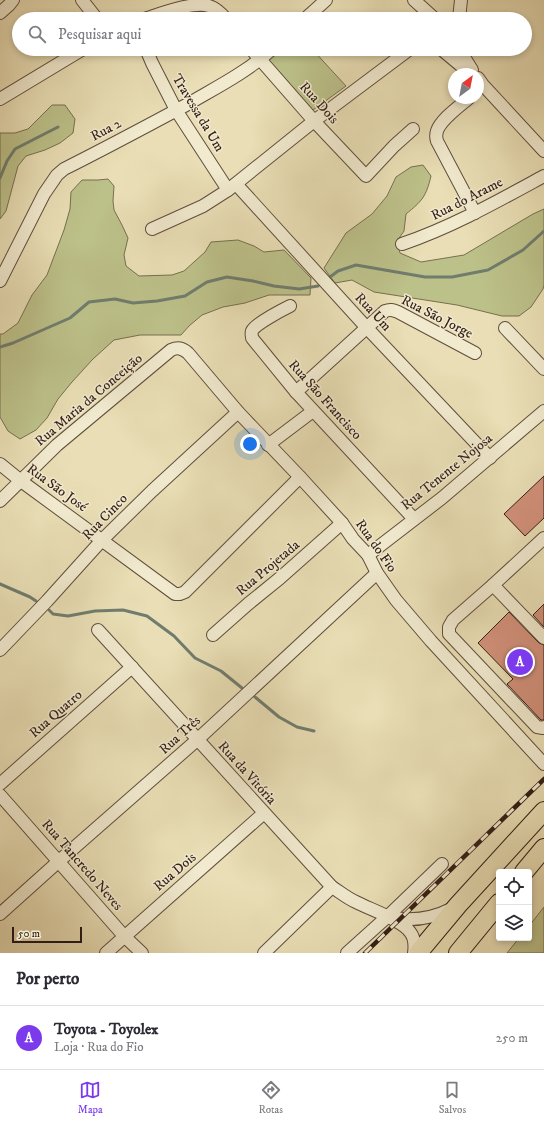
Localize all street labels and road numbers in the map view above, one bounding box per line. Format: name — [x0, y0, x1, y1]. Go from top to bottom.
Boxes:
street label: Travessa da Um — [168, 71, 228, 156]
street label: Rua Dois — [295, 78, 343, 128]
street label: Rua 2 — [88, 115, 124, 145]
street label: Rua do Arame — [428, 173, 506, 225]
street label: Rua Um — [351, 289, 396, 335]
street label: Rua São Jorge — [398, 291, 476, 343]
street label: Rua Maria da Conceição — [31, 350, 147, 450]
street label: Rua São Francisco — [284, 356, 366, 444]
street label: Rua Tenente Nojosa — [398, 430, 496, 514]
street label: Rua São José — [23, 460, 91, 516]
street label: Rua Cinco — [78, 490, 132, 544]
street label: Rua do Fio — [351, 516, 401, 576]
street label: Rua Projetada — [232, 536, 304, 600]
street label: Rua Quatro — [26, 686, 86, 742]
street label: Rua Três — [155, 711, 205, 758]
street label: Rua da Vitória — [214, 738, 280, 809]
street label: Rua Tancredo Neves — [37, 816, 127, 915]
street label: Rua Dois — [150, 848, 200, 895]

